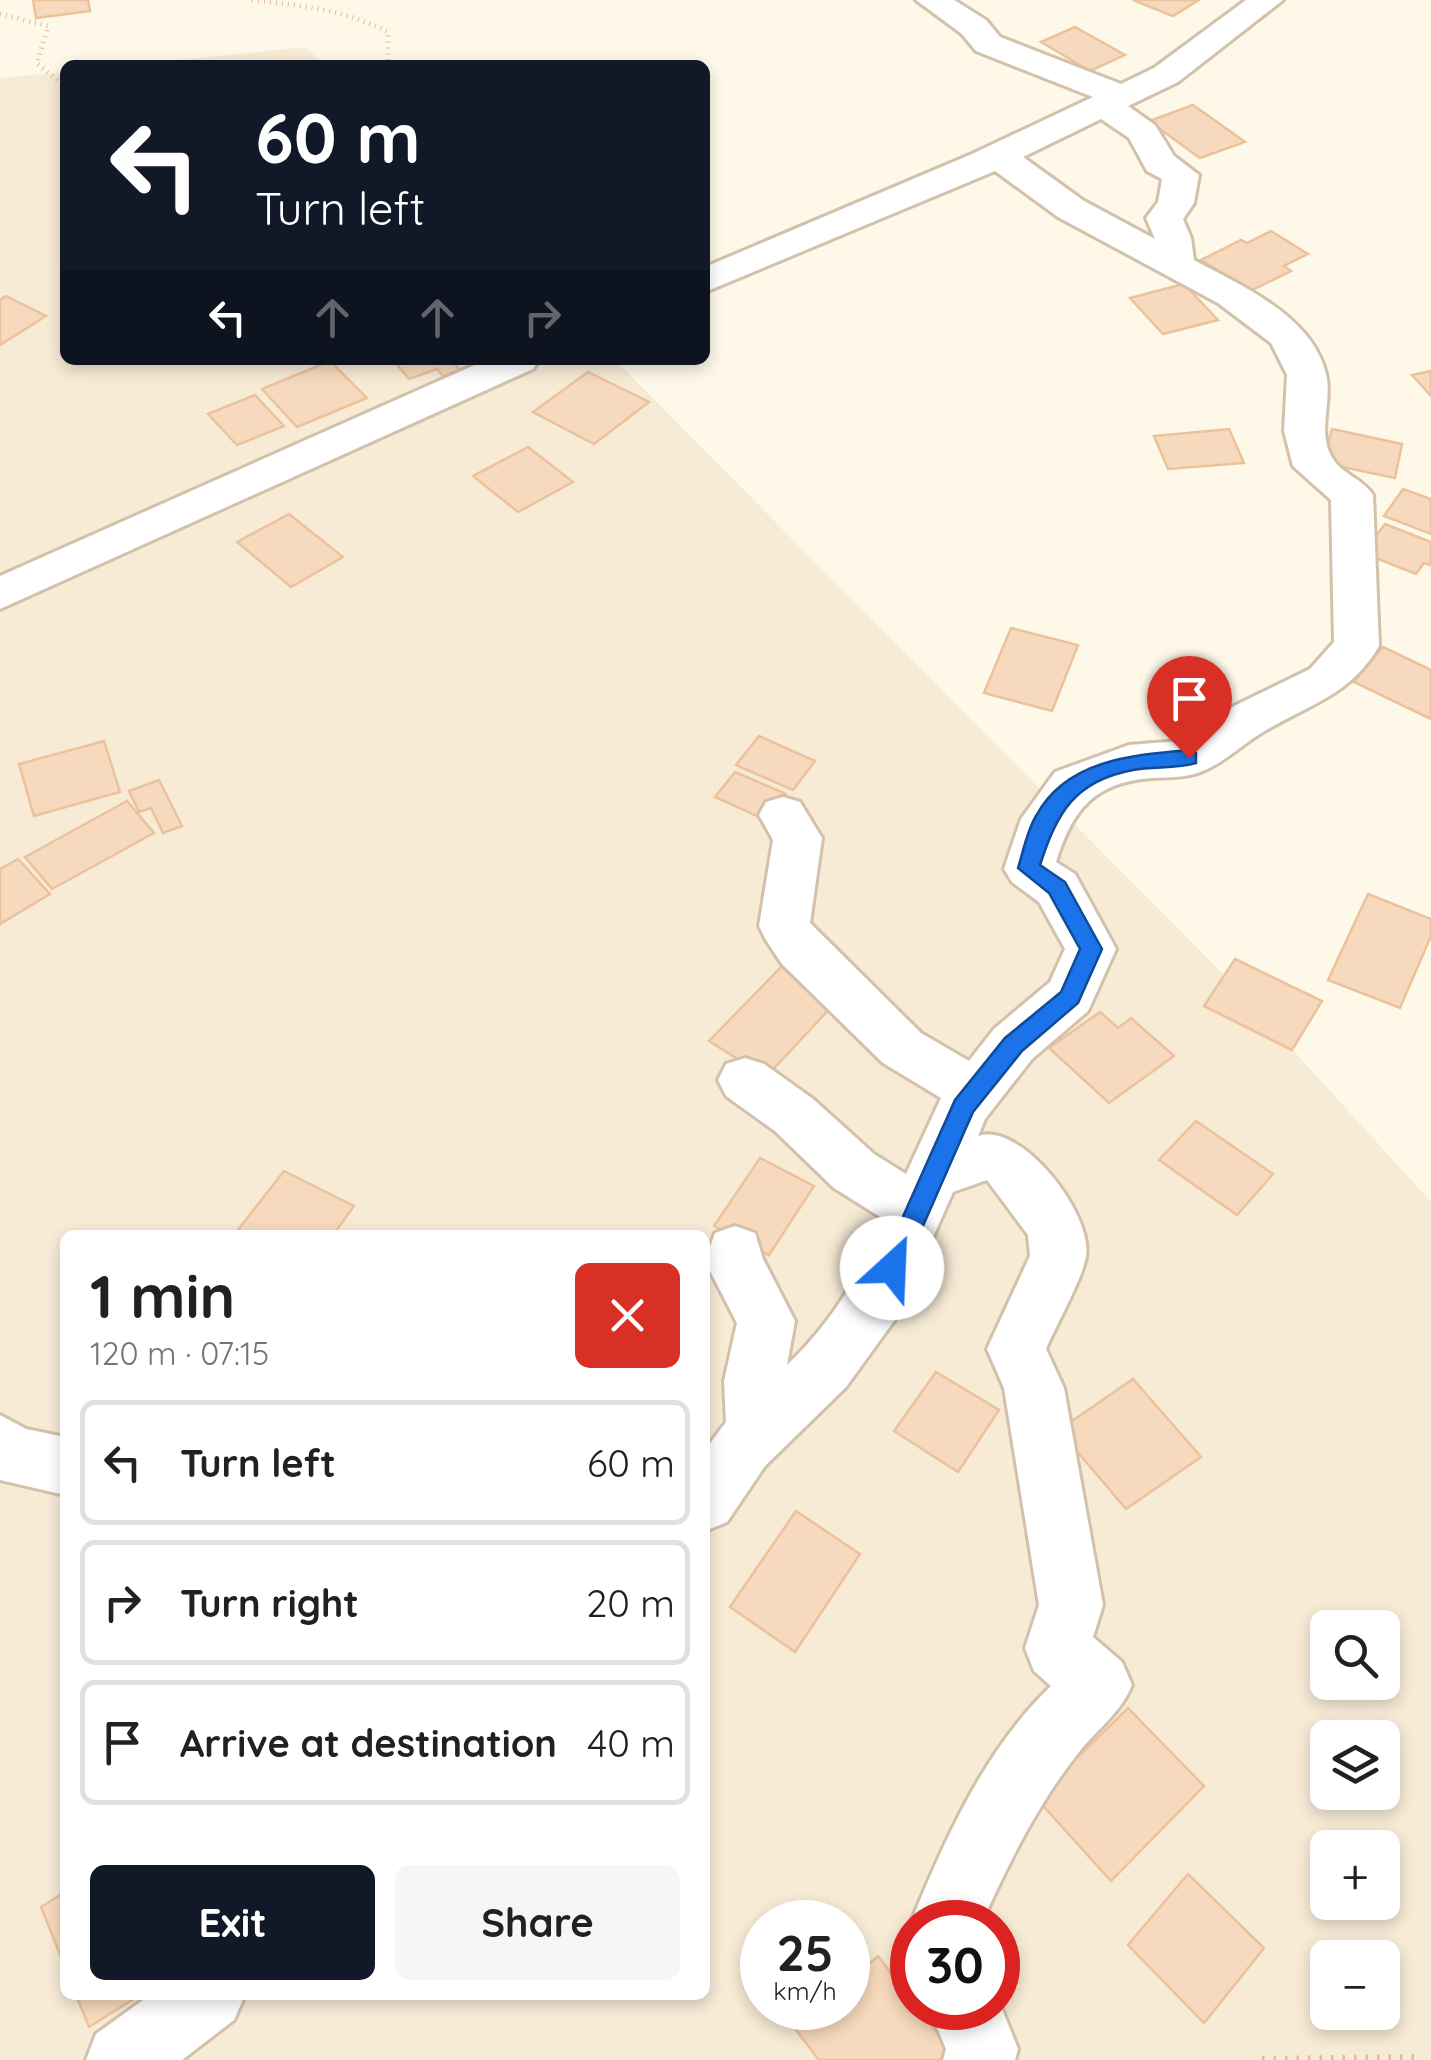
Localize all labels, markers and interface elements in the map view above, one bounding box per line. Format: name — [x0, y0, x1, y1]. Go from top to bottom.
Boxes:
text: 60 m — [255, 93, 421, 181]
icon: left — [90, 100, 220, 230]
text: Turn left — [255, 180, 425, 236]
icon: left — [200, 290, 255, 345]
icon: ahead — [305, 290, 360, 345]
icon: ahead — [410, 290, 465, 345]
icon: right — [515, 290, 570, 345]
pin — [1147, 656, 1232, 759]
icon: arrive — [1162, 671, 1217, 726]
position arrow — [840, 1216, 944, 1320]
text: 1 min — [90, 1258, 235, 1333]
button: close — [575, 1263, 680, 1368]
text: 120 m · 07:15 — [90, 1333, 269, 1373]
icon: left — [95, 1435, 150, 1490]
text: Turn left — [180, 1439, 336, 1487]
text: 60 m — [587, 1439, 675, 1487]
icon: right — [95, 1575, 150, 1630]
text: Turn right — [180, 1579, 359, 1627]
text: 20 m — [586, 1579, 675, 1627]
map controls — [1310, 1610, 1400, 2030]
button: search — [1310, 1610, 1400, 1700]
icon: arrive — [95, 1715, 150, 1770]
text: Arrive at destination — [180, 1719, 557, 1767]
text: 40 m — [587, 1719, 675, 1767]
button: layers — [1310, 1720, 1400, 1810]
button: + — [1310, 1830, 1400, 1920]
button: Exit — [90, 1865, 375, 1980]
button: Share — [395, 1865, 680, 1980]
speed limit sign: 30 — [890, 1900, 1020, 2030]
text: 25 — [776, 1921, 834, 1984]
button: − — [1310, 1940, 1400, 2030]
text: km/h — [773, 1975, 837, 2006]

